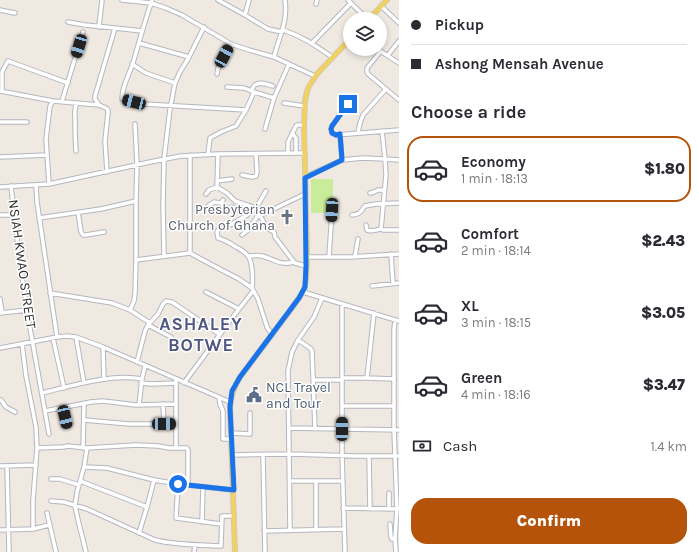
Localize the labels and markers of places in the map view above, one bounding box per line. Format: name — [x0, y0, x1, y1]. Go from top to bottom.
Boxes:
place label: Presbyterian Church of Ghana — [168, 201, 275, 234]
church icon: Presbyterian Church of Ghana — [278, 208, 296, 226]
place label: NCL Travel and Tour — [266, 379, 331, 412]
public building icon: NCL Travel and Tour — [245, 386, 263, 404]

